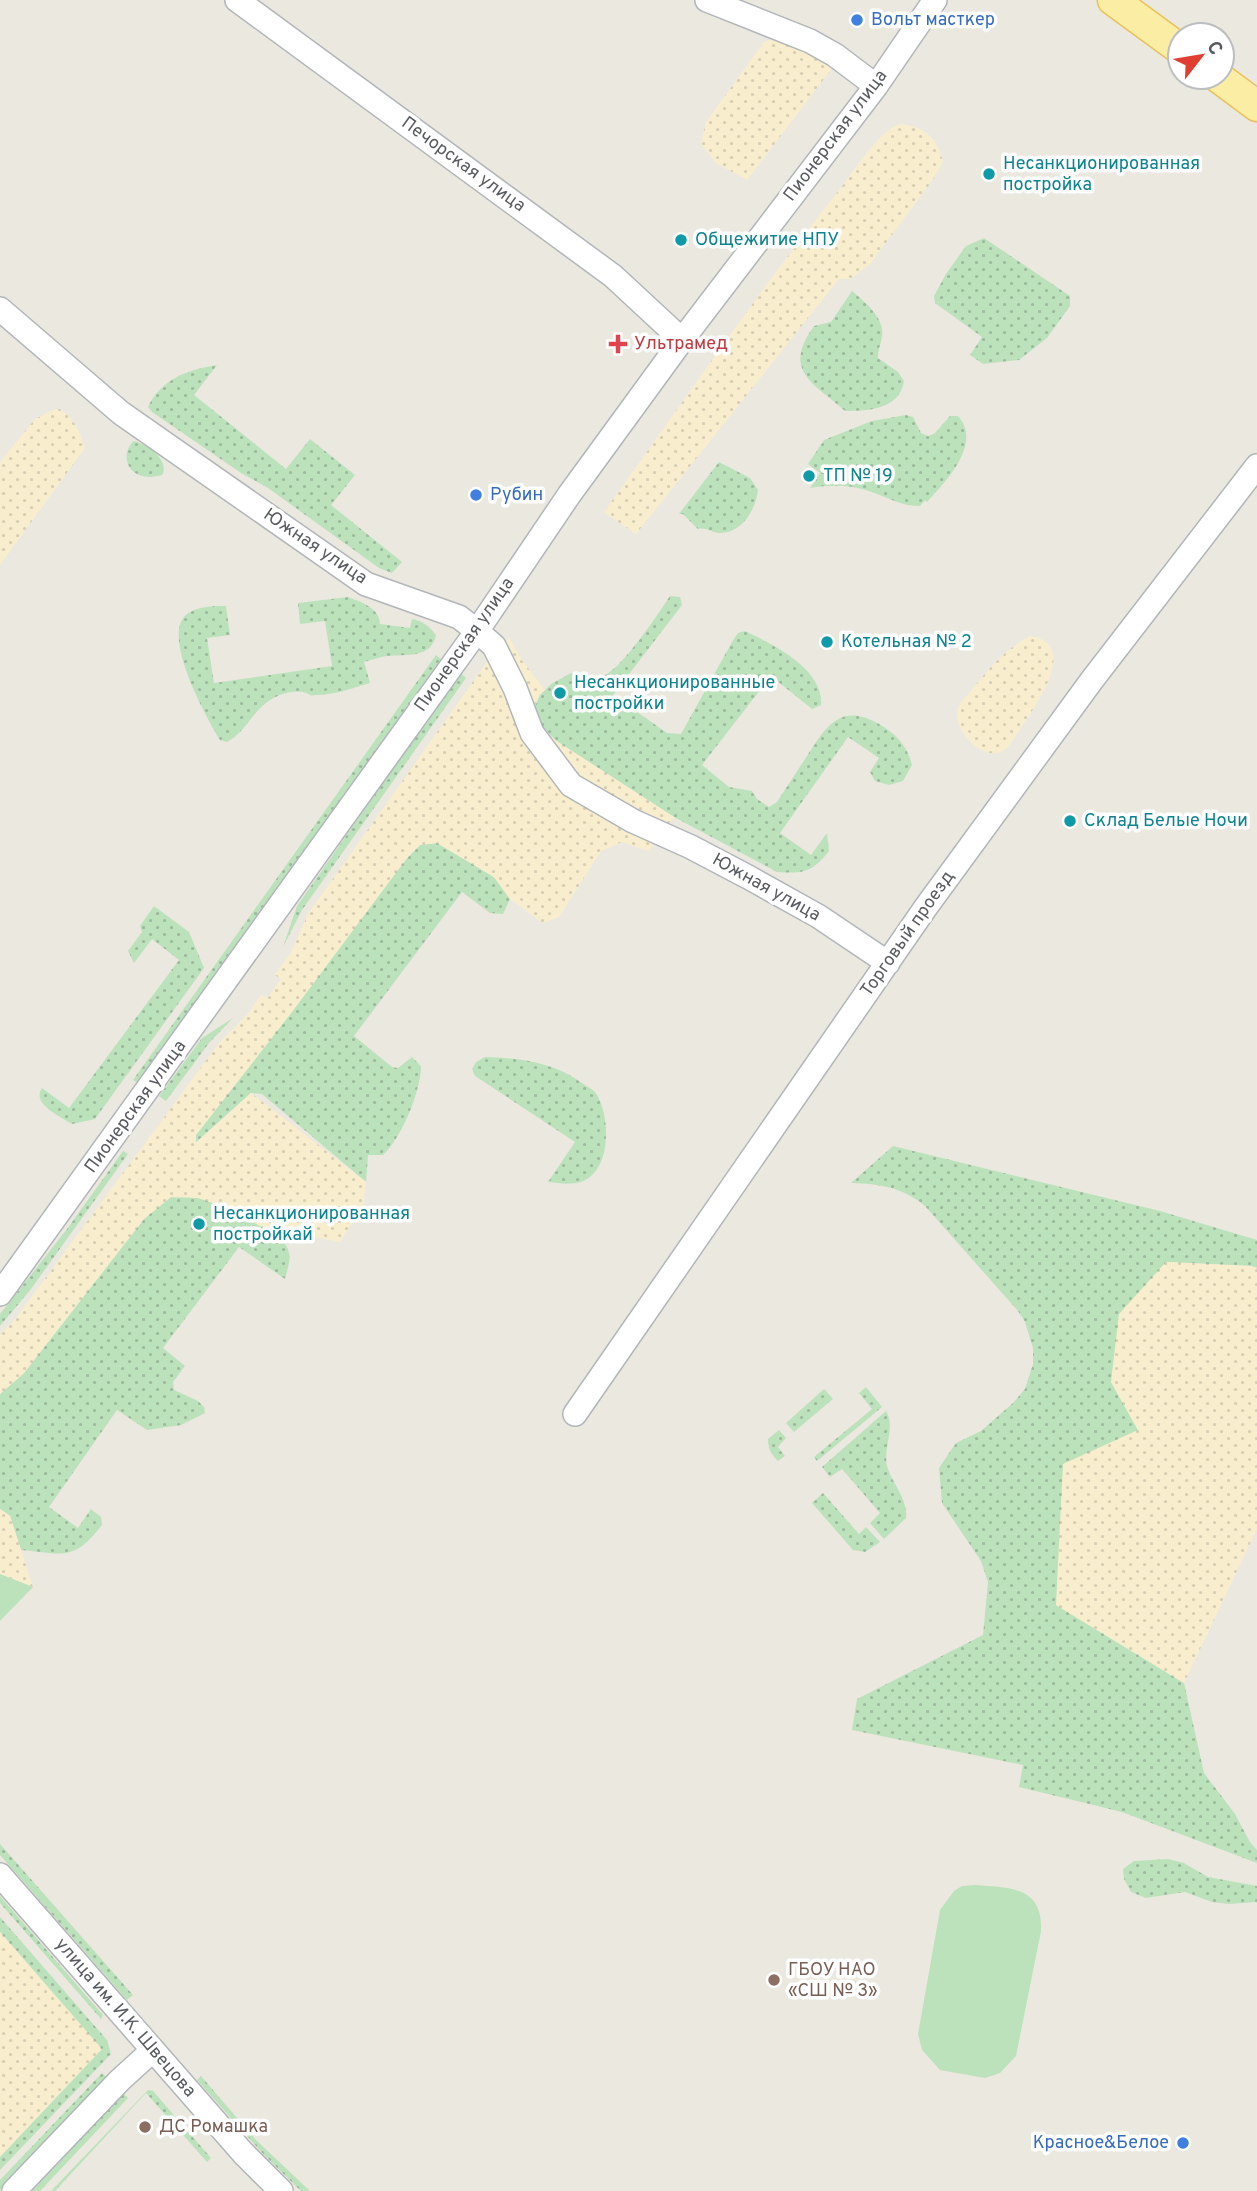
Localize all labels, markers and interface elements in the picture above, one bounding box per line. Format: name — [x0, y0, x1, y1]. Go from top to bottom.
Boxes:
place label: Вольт масткер — [871, 9, 995, 32]
marker: Вольт масткер — [849, 12, 865, 28]
north arrow — [1166, 21, 1236, 91]
text: С — [1200, 37, 1227, 60]
street label: Пионерская улица — [779, 66, 893, 206]
street label: Печорская улица — [396, 112, 530, 218]
place label: Несанкционированная постройка — [1003, 153, 1200, 197]
marker: Несанкционированная постройка — [981, 166, 997, 182]
place label: Общежитие НПУ — [695, 229, 839, 252]
marker: Общежитие НПУ — [673, 232, 689, 248]
place label: Ультрамед — [634, 333, 728, 356]
marker: Ультрамед — [608, 334, 628, 354]
place label: ТП № 19 — [823, 465, 893, 488]
marker: ТП № 19 — [801, 468, 817, 484]
place label: Рубин — [490, 484, 543, 507]
marker: Рубин — [468, 487, 484, 503]
street label: Южная улица — [259, 504, 371, 590]
street label: Пионерская улица — [410, 573, 520, 717]
place label: Котельная № 2 — [841, 631, 972, 654]
marker: Котельная № 2 — [819, 634, 835, 650]
place label: Несанкционированные постройки — [574, 672, 775, 716]
marker: Несанкционированные постройки — [552, 685, 568, 701]
place label: Склад Белые Ночи — [1084, 810, 1248, 833]
marker: Склад Белые Ночи — [1062, 813, 1078, 829]
street label: Южная улица — [708, 849, 824, 927]
street label: Торговый проезд — [856, 866, 960, 1001]
street label: Пионерская улица — [80, 1036, 192, 1178]
place label: Несанкционированная постройкай — [213, 1203, 410, 1247]
marker: Несанкционированная постройкай — [191, 1216, 207, 1232]
street label: улица им. И.К. Швецова — [50, 1934, 200, 2102]
place label: ГБОУ НАО «СШ № 3» — [788, 1959, 877, 2003]
marker: ГБОУ НАО «СШ № 3» — [766, 1972, 782, 1988]
place label: ДС Ромашка — [159, 2116, 268, 2139]
marker: ДС Ромашка — [137, 2119, 153, 2135]
place label: Красное&Белое — [1033, 2132, 1169, 2155]
marker: Красное&Белое — [1175, 2135, 1191, 2151]

